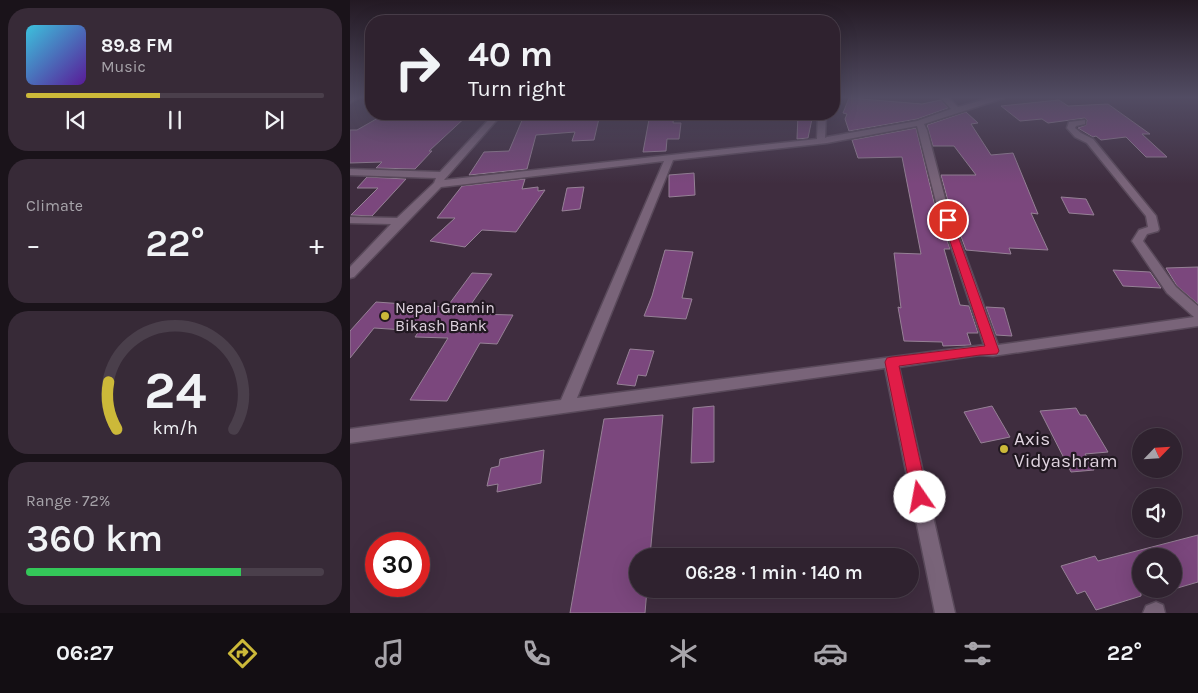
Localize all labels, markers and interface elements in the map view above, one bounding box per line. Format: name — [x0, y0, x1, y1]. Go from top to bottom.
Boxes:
text: 40 m — [468, 34, 553, 75]
text: 89.8 FM — [101, 35, 173, 57]
icon: right — [385, 35, 450, 100]
text: Music — [101, 57, 146, 76]
text: Turn right — [468, 76, 566, 102]
icon: previous — [62, 106, 90, 134]
icon: pause — [161, 106, 189, 134]
icon: next — [260, 106, 288, 134]
text: Climate — [26, 196, 83, 215]
pin — [927, 199, 969, 241]
icon: arrive — [934, 206, 962, 234]
text: 22° — [145, 221, 205, 266]
text: − — [26, 228, 41, 261]
text: + — [309, 228, 324, 261]
place label: Nepal Gramin Bikash Bank — [395, 298, 495, 335]
marker: Nepal Gramin Bikash Bank — [379, 310, 391, 322]
text: 24 — [144, 360, 206, 421]
text: km/h — [152, 418, 198, 439]
place label: Axis Vidyashram — [1014, 428, 1117, 472]
north arrow — [1132, 428, 1182, 478]
map controls — [1132, 428, 1182, 598]
marker: Axis Vidyashram — [998, 443, 1010, 455]
position arrow — [893, 470, 945, 522]
button: sound — [1132, 488, 1182, 538]
text: Range · 72% — [26, 491, 110, 510]
text: 360 km — [26, 516, 163, 561]
speed limit sign: 30 — [365, 532, 430, 597]
button: search — [1132, 548, 1182, 598]
text: 06:28 · 1 min · 140 m — [685, 562, 863, 584]
icon: directions — [225, 636, 260, 671]
icon: music — [372, 636, 407, 671]
icon: phone — [519, 636, 554, 671]
icon: climate — [666, 636, 701, 671]
icon: car — [813, 636, 848, 671]
icon: filters — [960, 636, 995, 671]
text: 06:27 — [56, 640, 113, 666]
text: 22° — [1107, 640, 1142, 666]

